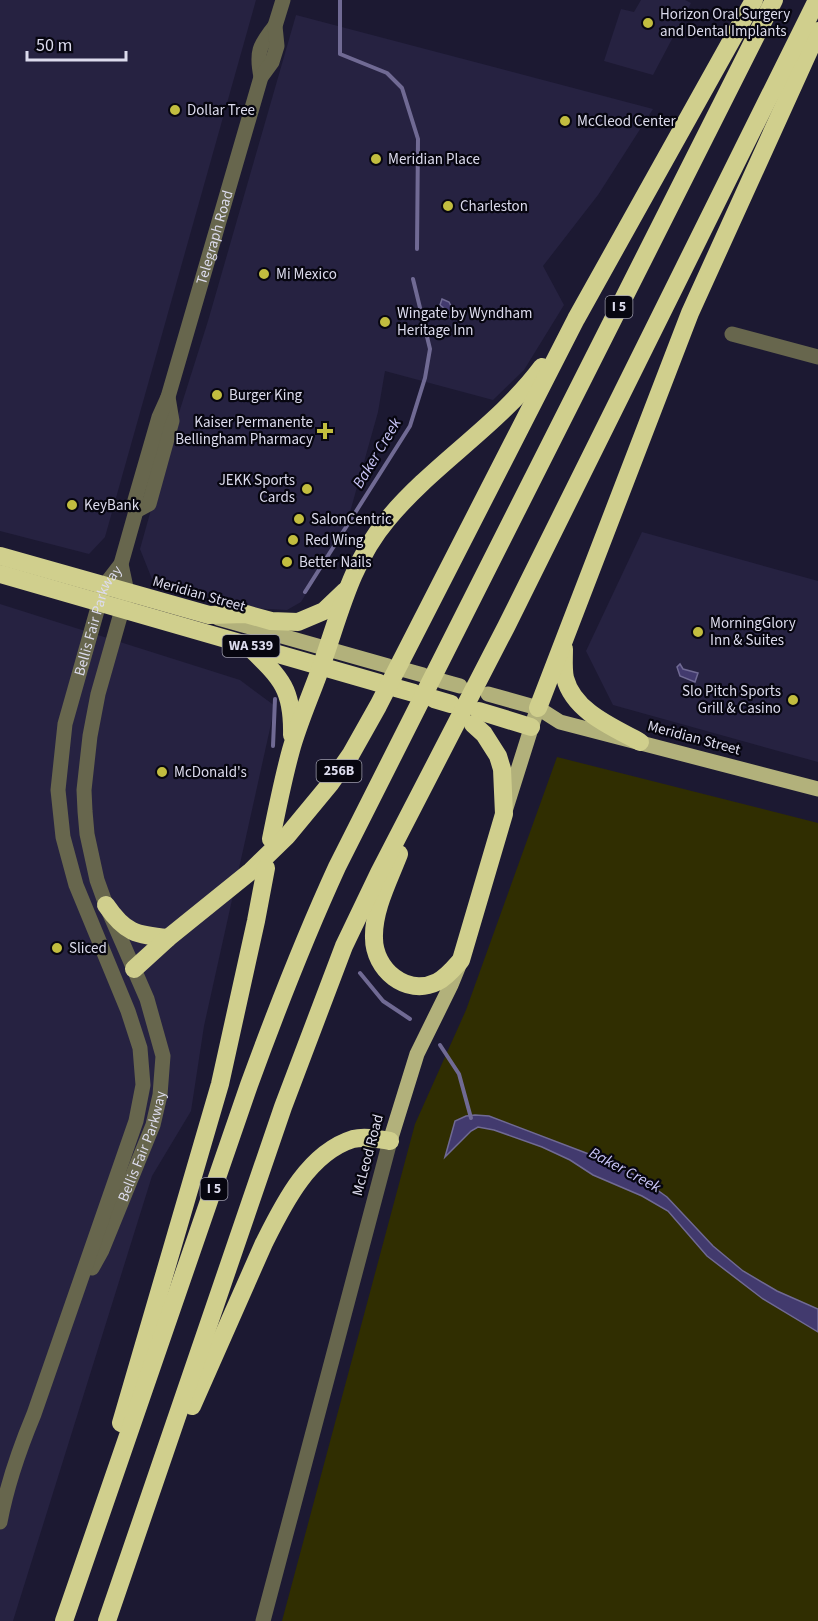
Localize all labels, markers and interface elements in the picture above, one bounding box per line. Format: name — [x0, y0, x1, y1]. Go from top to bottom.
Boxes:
place label: Horizon Oral Surgery and Dental Implants — [660, 4, 790, 42]
marker: Horizon Oral Surgery and Dental Implants — [641, 16, 655, 30]
scale bar — [27, 24, 126, 62]
text: 50 m — [36, 33, 72, 58]
place label: Dollar Tree — [187, 100, 255, 121]
marker: Dollar Tree — [168, 103, 182, 117]
place label: McCleod Center — [577, 111, 677, 132]
marker: McCleod Center — [558, 114, 572, 128]
place label: Meridian Place — [388, 149, 480, 170]
marker: Meridian Place — [369, 152, 383, 166]
street label: Telegraph Road — [191, 188, 238, 287]
place label: Charleston — [460, 196, 528, 217]
marker: Charleston — [441, 199, 455, 213]
place label: Mi Mexico — [276, 264, 337, 285]
marker: Mi Mexico — [257, 267, 271, 281]
road number: I 5 — [606, 296, 632, 318]
place label: Wingate by Wyndham Heritage Inn — [397, 303, 532, 341]
marker: Wingate by Wyndham Heritage Inn — [378, 315, 392, 329]
place label: Burger King — [229, 385, 303, 406]
marker: Burger King — [210, 388, 224, 402]
place label: Kaiser Permanente Bellingham Pharmacy — [175, 412, 313, 450]
water label: Baker Creek — [347, 413, 407, 492]
marker: Kaiser Permanente Bellingham Pharmacy — [318, 424, 332, 438]
place label: JEKK Sports Cards — [219, 470, 295, 508]
marker: JEKK Sports Cards — [300, 482, 314, 496]
place label: KeyBank — [84, 495, 140, 516]
marker: KeyBank — [65, 498, 79, 512]
place label: SalonCentric — [311, 509, 392, 530]
marker: SalonCentric — [292, 512, 306, 526]
place label: Red Wing — [305, 530, 364, 551]
marker: Red Wing — [286, 533, 300, 547]
place label: Better Nails — [299, 552, 371, 573]
marker: Better Nails — [280, 555, 294, 569]
street label: Bellis Fair Parkway — [69, 561, 127, 678]
street label: Meridian Street — [150, 571, 248, 617]
place label: MorningGlory Inn & Suites — [710, 613, 796, 651]
marker: MorningGlory Inn & Suites — [691, 625, 705, 639]
road number: WA 539 — [222, 635, 280, 657]
place label: Slo Pitch Sports Grill & Casino — [682, 681, 781, 719]
marker: Slo Pitch Sports Grill & Casino — [786, 693, 800, 707]
street label: Meridian Street — [645, 715, 743, 761]
road number: 256B — [316, 760, 362, 782]
place label: McDonald's — [174, 762, 247, 783]
marker: McDonald's — [155, 765, 169, 779]
place label: Sliced — [69, 938, 107, 959]
marker: Sliced — [50, 941, 64, 955]
street label: Bellis Fair Parkway — [112, 1090, 171, 1205]
street label: McLeod Road — [347, 1112, 389, 1198]
water label: Baker Creek — [585, 1142, 665, 1198]
road number: I 5 — [200, 1178, 228, 1200]

